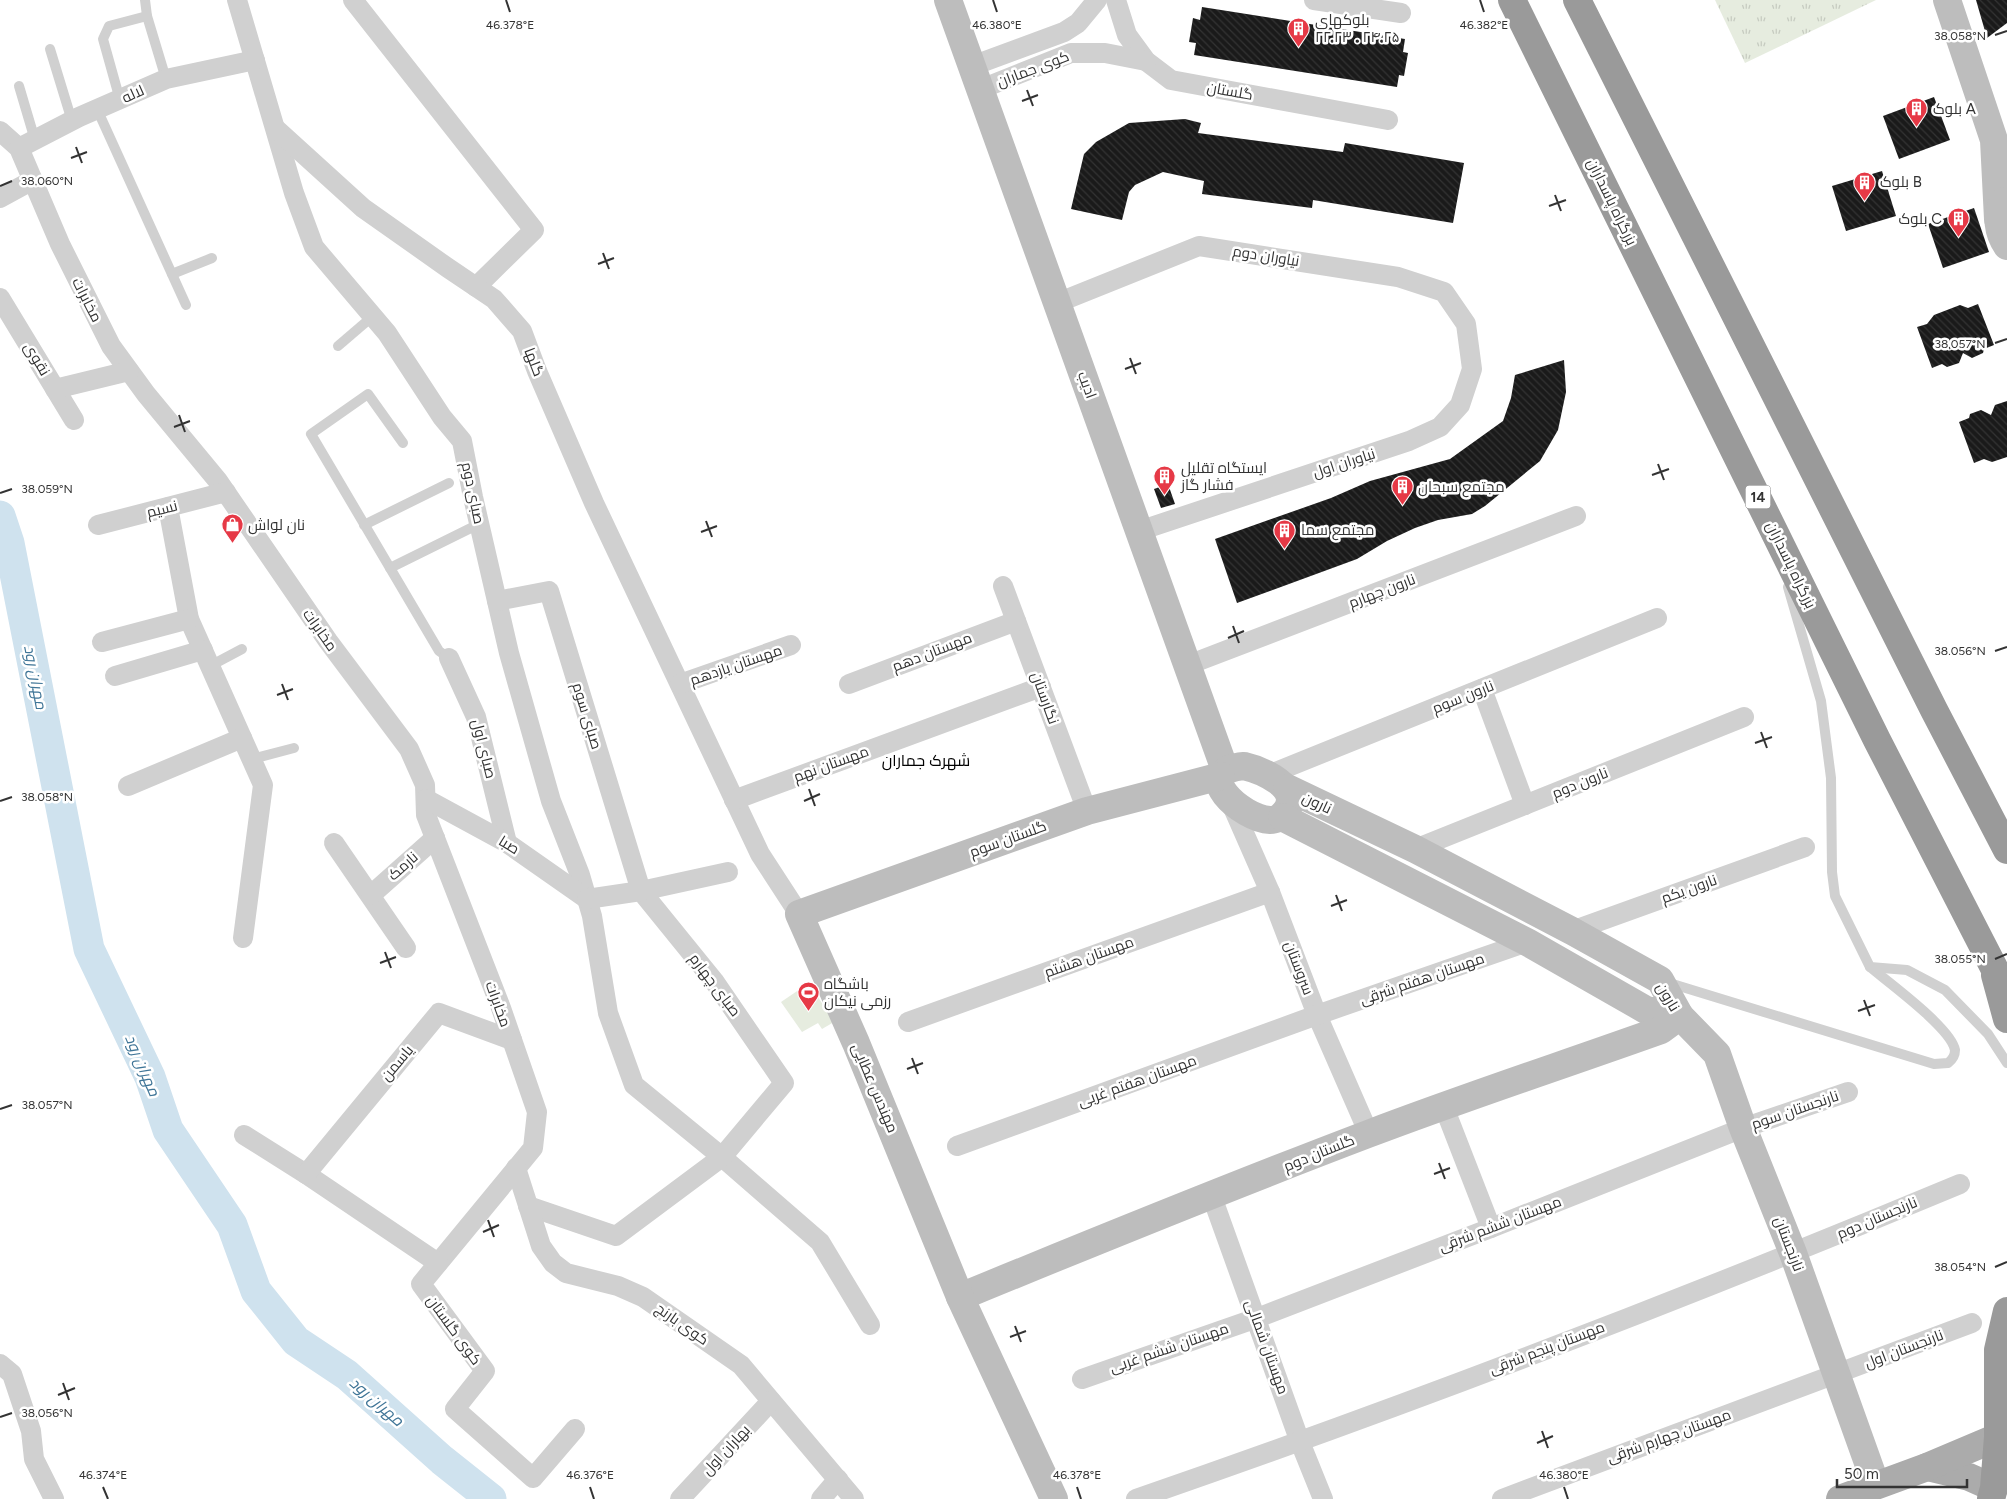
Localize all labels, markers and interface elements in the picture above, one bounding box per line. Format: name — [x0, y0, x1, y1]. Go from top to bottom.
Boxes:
place label: بلوکهای ۲۲.۲۳ . ۲۴.۲۵ — [1315, 11, 1400, 46]
building icon: بلوکهای ۲۲.۲۳ . ۲۴.۲۵ — [1287, 17, 1311, 48]
text: 46.378°E — [486, 18, 534, 32]
text: 46.380°E — [972, 18, 1022, 32]
text: 46.382°E — [1460, 18, 1508, 32]
text: 38.058°N — [1934, 29, 1986, 43]
street label: کوی جماران — [994, 47, 1072, 92]
street label: گلستان — [1205, 78, 1254, 105]
street label: لاله — [119, 81, 147, 107]
building icon: بلوک A — [1905, 97, 1929, 128]
place label: بلوک A — [1933, 100, 1976, 118]
street label: بزرگراه پاسداران — [1582, 156, 1641, 249]
building icon: بلوک B — [1852, 170, 1876, 201]
place label: بلوک B — [1880, 173, 1922, 191]
text: 38.060°N — [21, 174, 73, 188]
building icon: بلوک C — [1946, 207, 1970, 238]
place label: بلوک C — [1898, 210, 1942, 228]
street label: نیاوران دوم — [1231, 242, 1301, 271]
street label: مخابرات — [68, 275, 106, 325]
text: 38.057°N — [1934, 337, 1986, 351]
street label: نقوی — [19, 339, 54, 379]
street label: گلها — [519, 345, 548, 379]
street label: ادیب — [1074, 369, 1100, 401]
street label: نیاوران اول — [1310, 444, 1378, 483]
place label: ایستگاه تقلیل فشار گاز — [1180, 459, 1267, 494]
street label: صبای دوم — [457, 460, 488, 526]
building icon: ایستگاه تقلیل فشار گاز — [1153, 465, 1177, 496]
building icon: مجتمع سبحان — [1390, 475, 1414, 506]
place label: مجتمع سبحان — [1418, 478, 1505, 498]
text: 38.059°N — [21, 482, 73, 496]
road number: 14 — [1746, 486, 1770, 508]
street label: نسیم — [145, 496, 180, 522]
shop icon: نان لواش — [220, 513, 244, 544]
place label: نان لواش — [248, 516, 305, 535]
building icon: مجتمع سما — [1273, 518, 1297, 549]
street label: بزرگراه پاسداران — [1761, 519, 1820, 612]
place label: مجتمع سما — [1301, 521, 1374, 541]
street label: نارون چهارم — [1346, 570, 1418, 613]
street label: مخابرات — [299, 605, 341, 655]
street label: مهستان دهم — [890, 629, 975, 676]
street label: مهستان یازدهم — [687, 641, 785, 690]
water label: مهران رود — [20, 643, 51, 712]
text: 38.056°N — [1934, 644, 1986, 658]
street label: نگارستان — [1026, 669, 1063, 727]
street label: نارون سوم — [1430, 677, 1497, 718]
street label: صبای سوم — [567, 680, 606, 752]
street label: صبای اول — [467, 717, 500, 781]
street label: مهستان نهم — [791, 742, 871, 787]
district label: شهرک جماران — [882, 751, 970, 771]
street label: نارون دوم — [1549, 764, 1611, 803]
street label: نارون — [1299, 788, 1335, 819]
text: 38.058°N — [21, 790, 73, 804]
street label: گلستان سوم — [967, 817, 1049, 862]
street label: صبا — [495, 832, 523, 858]
street label: نارمک — [384, 848, 422, 884]
street label: نارون یکم — [1659, 871, 1720, 908]
street label: مهستان هشتم — [1042, 932, 1137, 982]
street label: سروستان — [1280, 939, 1317, 998]
street label: مهستان هفتم شرقی — [1357, 949, 1487, 1010]
street label: صبای چهارم — [685, 950, 745, 1021]
text: 38.055°N — [1934, 952, 1986, 966]
place label: باشگاه رزمی نیکان — [824, 975, 891, 1011]
street label: مخابرات — [481, 979, 515, 1029]
street label: نارون — [1652, 979, 1684, 1015]
sports icon: باشگاه رزمی نیکان — [796, 981, 820, 1012]
water label: مهران رود — [121, 1031, 164, 1100]
street label: مهندس عطایی — [847, 1040, 902, 1136]
street label: یاسمن — [377, 1041, 418, 1085]
street label: مهستان هفتم غربی — [1075, 1051, 1199, 1112]
street label: نارنجستان سوم — [1749, 1087, 1841, 1134]
text: 38.057°N — [21, 1098, 73, 1112]
street label: گلستان دوم — [1281, 1131, 1358, 1176]
street label: مهستان ششم شرقی — [1436, 1192, 1564, 1257]
street label: نارنجستان دوم — [1834, 1193, 1920, 1244]
street label: نارنجستان — [1769, 1214, 1808, 1274]
text: 38.054°N — [1934, 1260, 1986, 1274]
street label: کوی گلستان — [422, 1292, 485, 1369]
street label: مهستان شمالی — [1241, 1297, 1292, 1397]
street label: کوی بارنج — [651, 1299, 712, 1351]
street label: مهستان پنجم شرقی — [1487, 1318, 1608, 1379]
street label: مهستان ششم غربی — [1107, 1319, 1231, 1378]
street label: نارنجستان اول — [1862, 1326, 1946, 1373]
water label: مهران رود — [346, 1373, 408, 1430]
street label: مهستان چهارم شرقی — [1605, 1405, 1734, 1468]
text: 38.056°N — [21, 1406, 73, 1420]
street label: بهاران اول — [698, 1421, 755, 1480]
scale bar — [1837, 1456, 1967, 1488]
text: 50 m — [1844, 1465, 1879, 1483]
text: 46.374°E — [79, 1468, 127, 1482]
text: 46.376°E — [566, 1468, 614, 1482]
text: 46.378°E — [1053, 1468, 1101, 1482]
text: 46.380°E — [1539, 1468, 1589, 1482]

